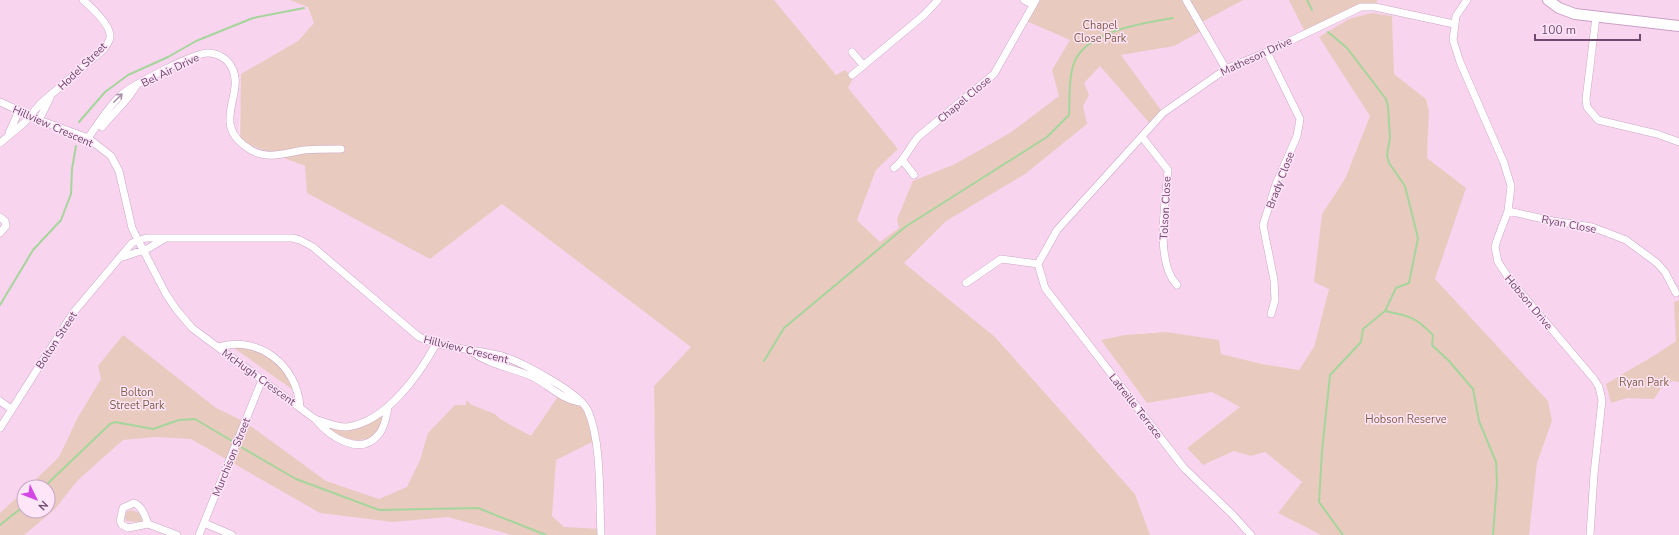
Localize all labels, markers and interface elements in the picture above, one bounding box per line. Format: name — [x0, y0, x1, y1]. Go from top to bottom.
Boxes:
scale bar — [1535, 16, 1640, 42]
park label: Chapel Close Park — [1074, 18, 1127, 46]
text: 100 m — [1541, 22, 1576, 38]
street label: Matheson Drive — [1218, 33, 1295, 80]
street label: Hodel Street — [55, 39, 110, 94]
street label: Bel Air Drive — [139, 50, 202, 91]
street label: Chapel Close — [934, 72, 994, 126]
one-way arrow — [113, 94, 123, 103]
street label: Hillview Crescent — [10, 102, 96, 151]
street label: Brady Close — [1263, 149, 1298, 211]
street label: Tolson Close — [1156, 176, 1175, 240]
street label: Ryan Close — [1540, 212, 1598, 237]
street label: Hobson Drive — [1501, 272, 1556, 333]
street label: Bolton Street — [32, 309, 81, 372]
street label: Hillview Crescent — [422, 332, 510, 367]
street label: McHugh Crescent — [219, 345, 299, 409]
street label: Latreille Terrace — [1105, 370, 1166, 442]
park label: Ryan Park — [1619, 375, 1669, 390]
park label: Bolton Street Park — [110, 385, 165, 413]
park label: Hobson Reserve — [1365, 412, 1447, 427]
street label: Murchison Street — [209, 415, 254, 499]
north arrow — [16, 479, 56, 519]
text: N — [35, 497, 51, 514]

